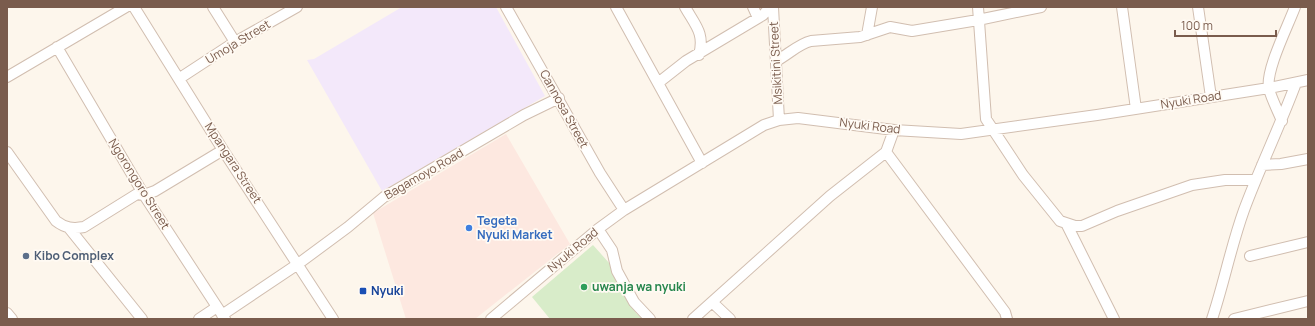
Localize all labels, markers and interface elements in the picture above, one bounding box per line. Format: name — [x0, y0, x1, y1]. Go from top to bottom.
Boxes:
scale bar — [1175, 12, 1276, 38]
street label: Umoja Street — [202, 15, 274, 68]
text: 100 m — [1181, 17, 1213, 34]
street label: Msikitini Street — [765, 21, 786, 105]
street label: Cannosa Street — [536, 67, 593, 151]
street label: Nyuki Road — [1159, 86, 1223, 113]
street label: Nyuki Road — [839, 113, 902, 138]
street label: Mpangara Street — [201, 119, 266, 207]
street label: Ngorongoro Street — [105, 135, 174, 233]
street label: Bagamoyo Road — [381, 144, 466, 203]
place label: Tegeta Nyuki Market — [477, 212, 553, 243]
marker: Tegeta Nyuki Market — [464, 223, 474, 233]
street label: Nyuki Road — [544, 223, 602, 276]
place label: Kibo Complex — [34, 247, 114, 264]
marker: Kibo Complex — [21, 251, 31, 261]
place label: uwanja wa nyuki — [592, 278, 686, 295]
place label: Nyuki — [371, 282, 404, 299]
marker: uwanja wa nyuki — [579, 282, 589, 292]
marker: Nyuki — [358, 286, 368, 296]

